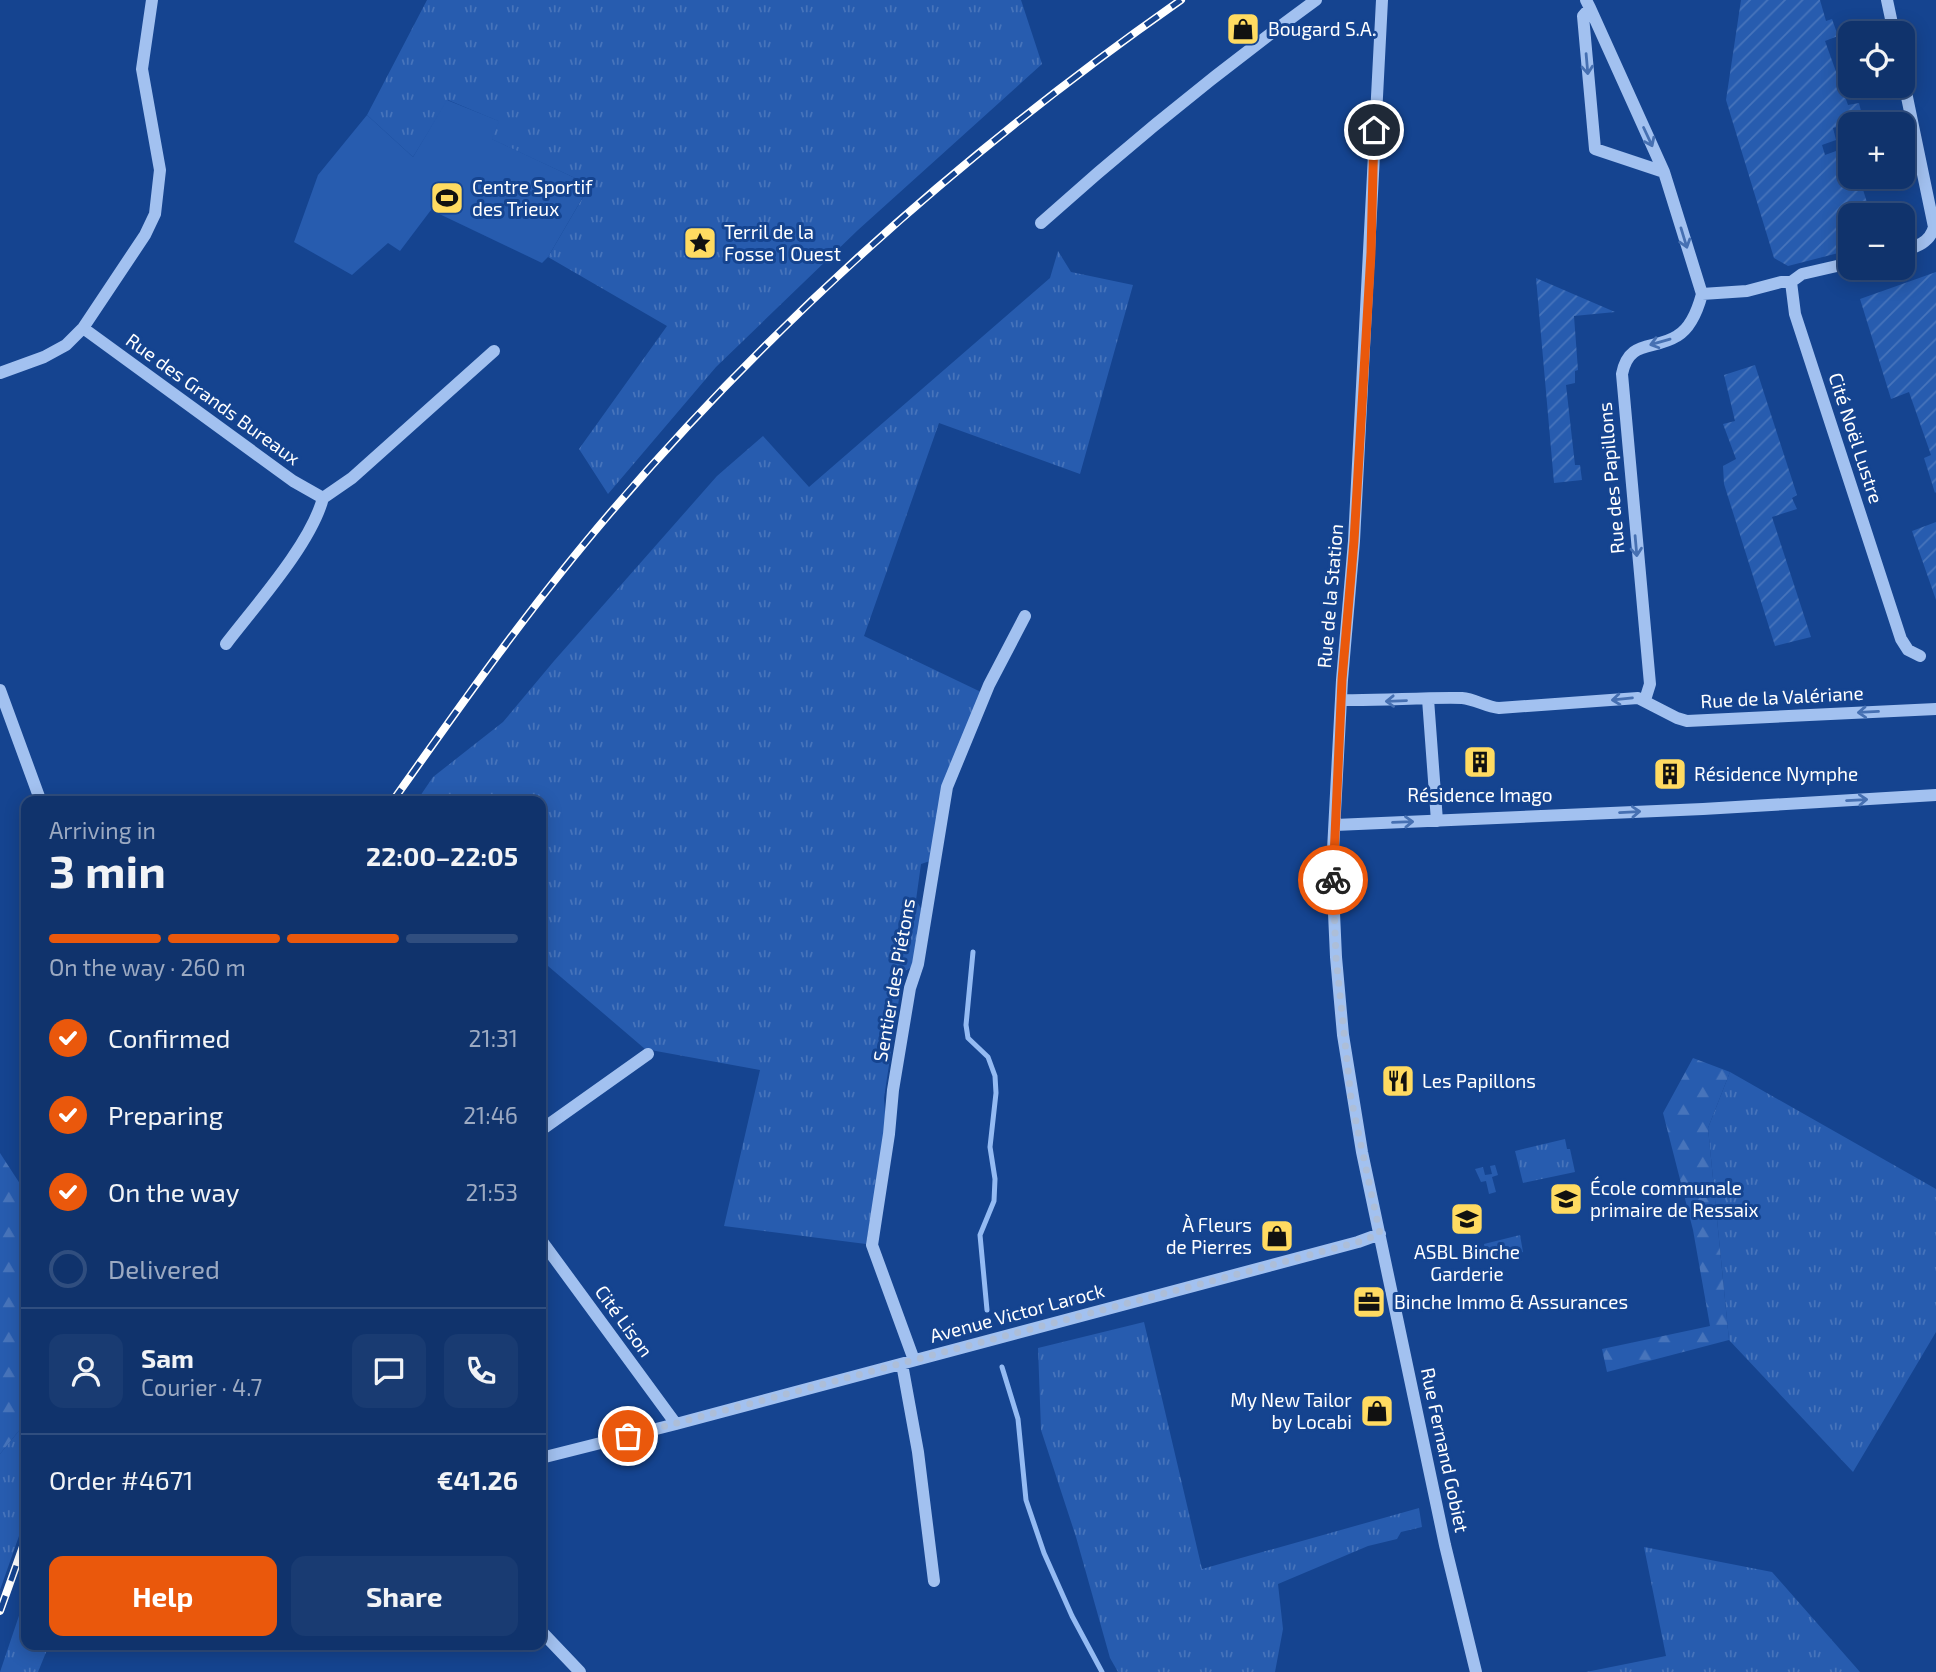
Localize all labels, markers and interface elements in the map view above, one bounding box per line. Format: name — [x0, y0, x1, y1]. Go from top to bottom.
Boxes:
shop icon: Bougard S.A. — [1224, 10, 1262, 48]
place label: Bougard S.A. — [1268, 17, 1376, 40]
map controls — [1838, 21, 1915, 280]
button: locate — [1838, 21, 1915, 98]
one-way arrow — [1581, 53, 1594, 75]
pin — [1344, 100, 1404, 160]
icon: home — [1355, 111, 1393, 149]
button: + — [1838, 112, 1915, 189]
one-way arrow — [1642, 126, 1655, 147]
place label: Centre Sportif des Trieux — [472, 175, 593, 220]
sports icon: Centre Sportif des Trieux — [428, 179, 466, 217]
button: − — [1838, 203, 1915, 280]
place label: Terril de la Fosse 1 Ouest — [724, 220, 841, 265]
place icon: Terril de la Fosse 1 Ouest — [681, 224, 719, 262]
one-way arrow — [1679, 227, 1692, 249]
street label: Rue des Grands Bureaux — [122, 328, 305, 469]
one-way arrow — [1649, 336, 1672, 349]
street label: Cité Noël Lustre — [1825, 370, 1888, 506]
street label: Rue des Papillons — [1592, 401, 1629, 555]
street label: Rue de la Station — [1312, 523, 1347, 669]
one-way arrow — [1630, 534, 1643, 557]
street label: Rue de la Valériane — [1700, 681, 1864, 712]
one-way arrow — [1611, 693, 1633, 706]
one-way arrow — [1385, 694, 1408, 707]
one-way arrow — [1857, 706, 1880, 719]
building icon: Résidence Imago — [1461, 743, 1499, 781]
building icon: Résidence Nymphe — [1651, 755, 1689, 793]
place label: Résidence Nymphe — [1694, 762, 1858, 785]
place label: Résidence Imago — [1407, 783, 1553, 806]
one-way arrow — [1845, 793, 1868, 806]
one-way arrow — [1618, 806, 1641, 819]
text: Arriving in — [49, 816, 156, 844]
one-way arrow — [1391, 816, 1414, 829]
text: 22:00–22:05 — [366, 840, 518, 871]
text: 3 min — [49, 842, 166, 897]
courier — [1298, 845, 1368, 915]
icon: bike — [1314, 861, 1352, 899]
street label: Sentier des Piétons — [868, 897, 919, 1063]
text: On the way · 260 m — [49, 953, 246, 981]
icon: check — [49, 1019, 87, 1057]
text: Confirmed — [108, 1022, 231, 1053]
text: 21:31 — [469, 1024, 518, 1052]
restaurant icon: Les Papillons — [1379, 1062, 1417, 1100]
place label: Les Papillons — [1422, 1069, 1536, 1092]
icon: check — [49, 1096, 87, 1134]
text: Preparing — [108, 1099, 223, 1130]
text: 21:46 — [463, 1101, 518, 1129]
icon: check — [49, 1173, 87, 1211]
text: On the way — [108, 1176, 239, 1207]
place label: École communale primaire de Ressaix — [1590, 1176, 1759, 1221]
text: 21:53 — [465, 1178, 518, 1206]
school or university icon: École communale primaire de Ressaix — [1547, 1180, 1585, 1218]
school or university icon: ASBL Binche Garderie — [1448, 1200, 1486, 1238]
place label: À Fleurs de Pierres — [1166, 1213, 1252, 1258]
shop icon: À Fleurs de Pierres — [1258, 1217, 1296, 1255]
place label: ASBL Binche Garderie — [1414, 1240, 1520, 1285]
text: Delivered — [108, 1253, 220, 1284]
street label: Avenue Victor Larock — [927, 1278, 1107, 1347]
street label: Cité Lison — [591, 1280, 658, 1361]
office icon: Binche Immo & Assurances — [1350, 1283, 1388, 1321]
place label: Binche Immo & Assurances — [1394, 1290, 1628, 1313]
button: person — [49, 1334, 123, 1408]
button: chat — [352, 1334, 426, 1408]
button: phone — [444, 1334, 518, 1408]
text: Sam — [141, 1342, 194, 1373]
street label: Rue Fernand Gobiet — [1417, 1365, 1474, 1535]
text: Courier · 4.7 — [141, 1373, 262, 1401]
place label: My New Tailor by Locabi — [1230, 1388, 1352, 1433]
shop icon: My New Tailor by Locabi — [1358, 1392, 1396, 1430]
pin — [598, 1406, 658, 1466]
icon: bag — [609, 1417, 647, 1455]
text: Order #4671 — [49, 1464, 193, 1495]
text: €41.26 — [437, 1464, 518, 1495]
button: Help — [49, 1556, 277, 1636]
button: Share — [291, 1556, 518, 1636]

